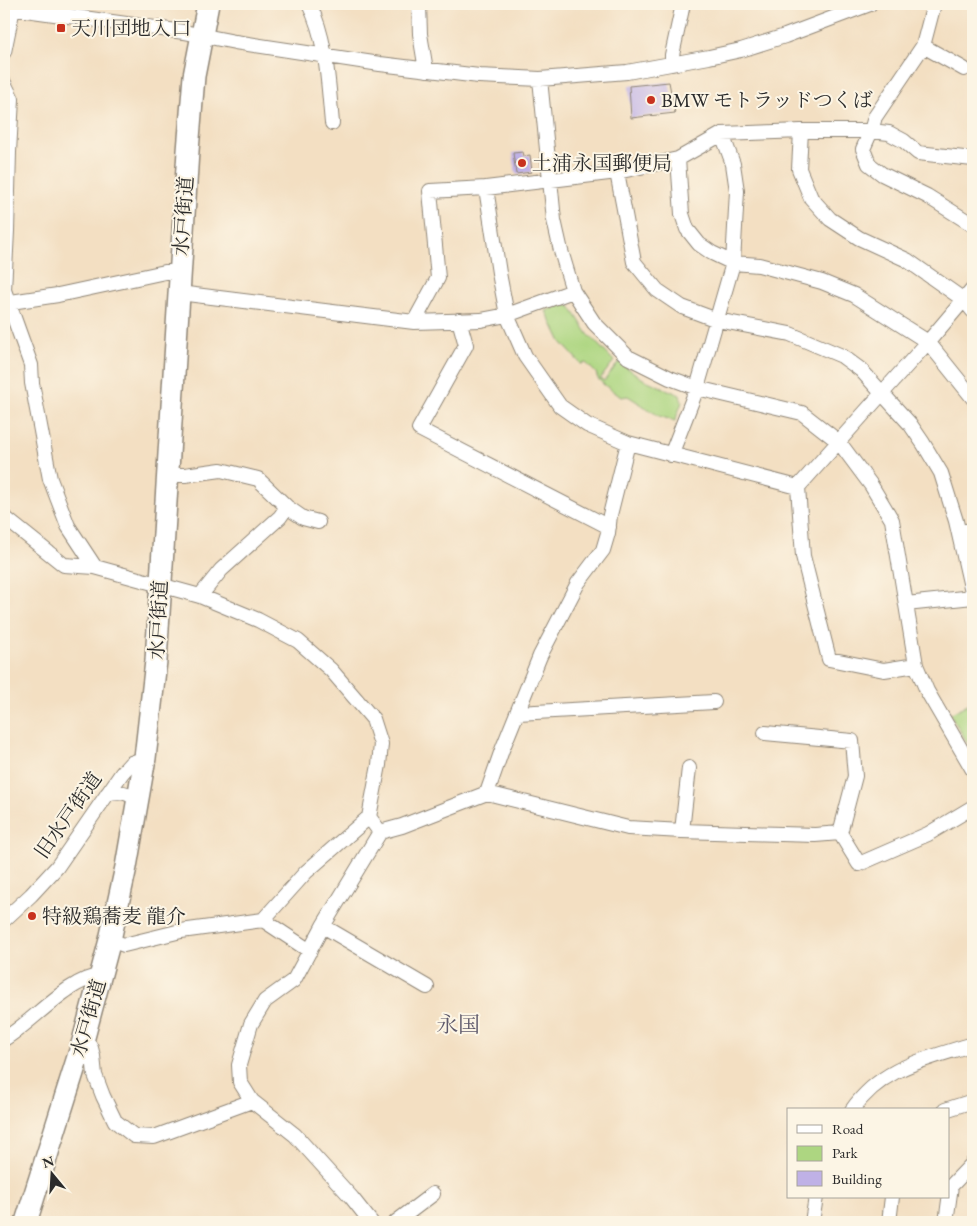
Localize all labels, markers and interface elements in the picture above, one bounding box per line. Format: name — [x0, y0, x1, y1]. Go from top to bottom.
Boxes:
place label: 天川団地入口 — [71, 15, 191, 41]
marker: 天川団地入口 — [55, 22, 67, 34]
place label: BMW モトラッドつくば — [661, 87, 873, 113]
marker: BMW モトラッドつくば — [645, 94, 657, 106]
place label: 土浦永国郵便局 — [532, 150, 672, 176]
marker: 土浦永国郵便局 — [516, 157, 528, 169]
street label: 水戸街道 — [167, 175, 199, 257]
street label: 水戸街道 — [143, 579, 173, 661]
street label: 旧水戸街道 — [29, 767, 107, 863]
place label: 特級鶏蕎麦 龍介 — [42, 903, 186, 929]
marker: 特級鶏蕎麦 龍介 — [26, 910, 38, 922]
street label: 水戸街道 — [64, 976, 112, 1060]
district label: 永国 — [436, 1010, 480, 1039]
legend — [787, 1108, 950, 1198]
text: Road — [832, 1119, 864, 1138]
text: Park — [832, 1143, 859, 1162]
north arrow — [28, 1148, 78, 1198]
text: N — [40, 1151, 57, 1172]
text: Building — [832, 1169, 882, 1188]

